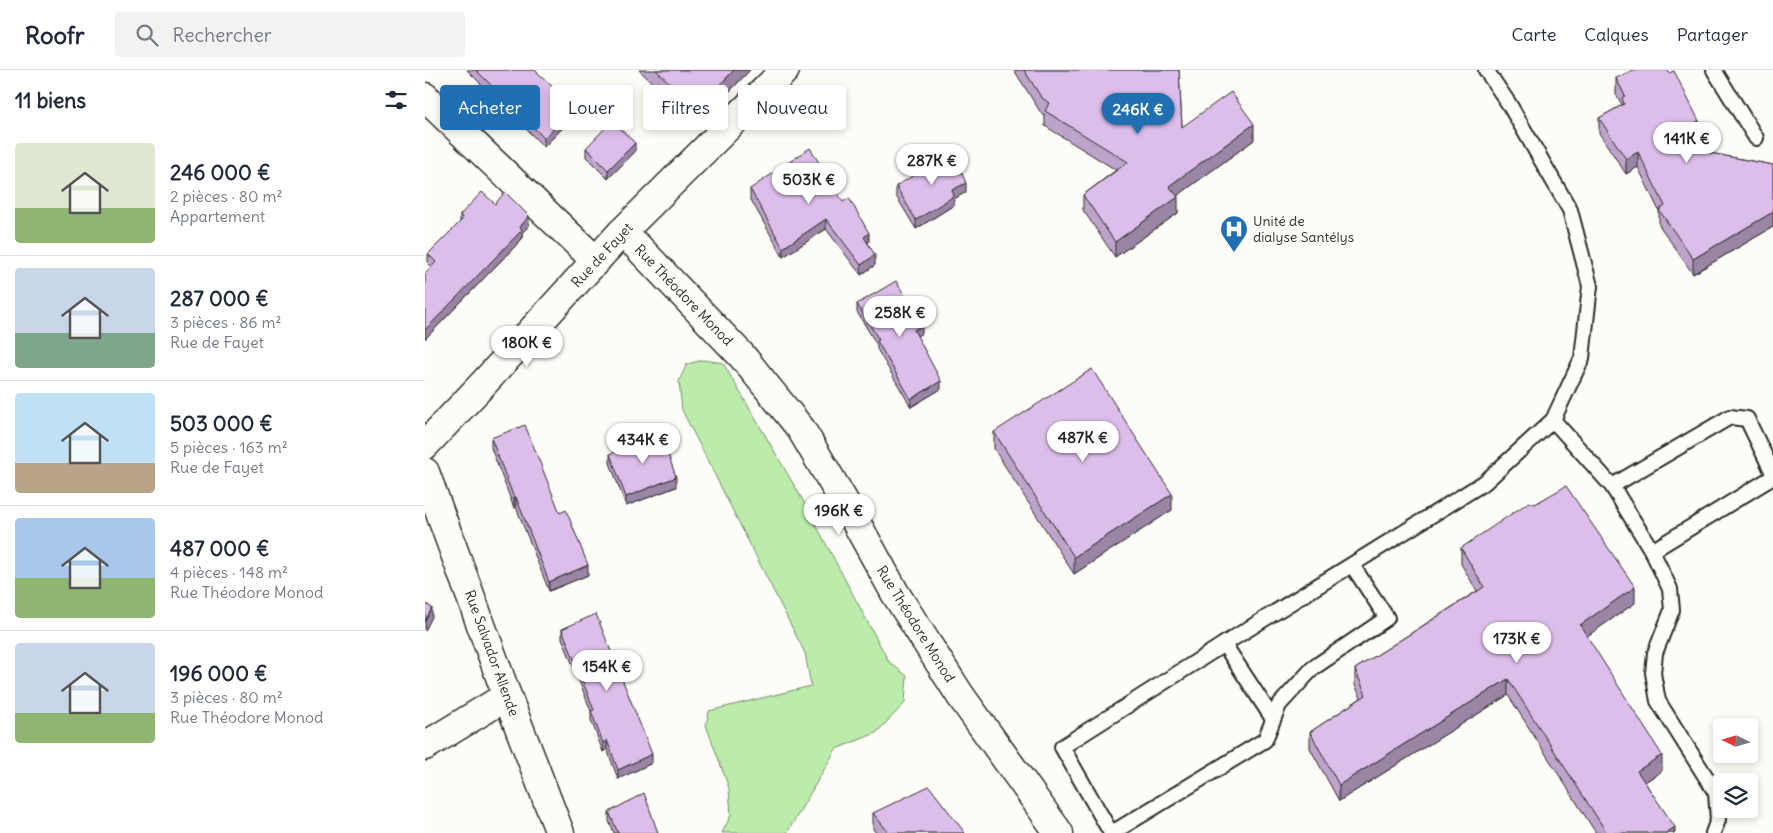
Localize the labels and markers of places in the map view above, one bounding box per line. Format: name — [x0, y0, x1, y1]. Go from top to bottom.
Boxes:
pin: 246K € — [1097, 92, 1179, 135]
pin: 141K € — [1646, 122, 1728, 164]
pin: 287K € — [891, 144, 973, 186]
pin: 503K € — [768, 162, 850, 205]
place label: Unité de dialyse Santélys — [1253, 212, 1354, 246]
hospital icon: Unité de dialyse Santélys — [1219, 214, 1249, 253]
pin: 258K € — [859, 296, 941, 338]
pin: 180K € — [486, 326, 568, 368]
pin: 487K € — [1042, 420, 1124, 463]
pin: 434K € — [602, 422, 684, 465]
pin: 196K € — [798, 494, 880, 536]
pin: 173K € — [1476, 622, 1558, 664]
pin: 154K € — [566, 650, 648, 692]

